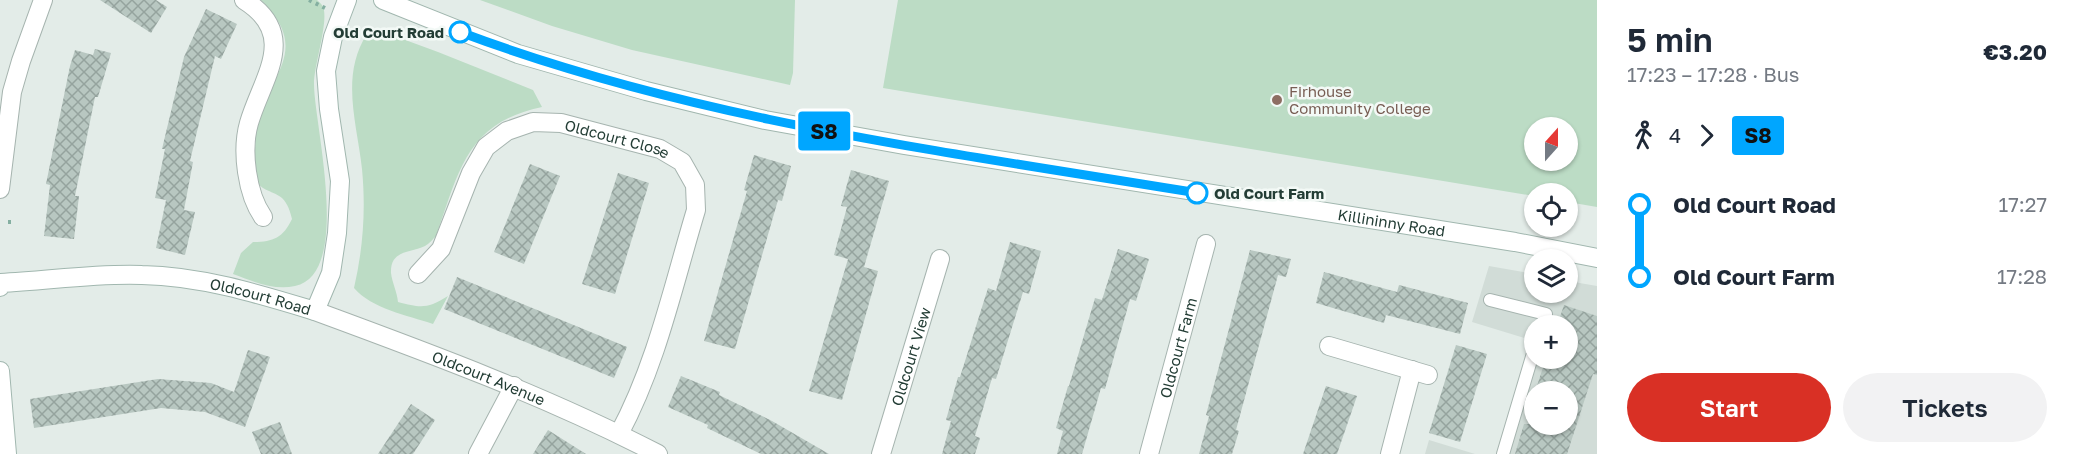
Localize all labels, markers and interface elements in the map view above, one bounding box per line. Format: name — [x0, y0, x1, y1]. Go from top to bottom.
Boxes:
text: 5 min — [1627, 20, 1713, 59]
marker: Old Court Road — [449, 21, 471, 43]
place label: Old Court Road — [333, 23, 444, 41]
text: €3.20 — [1983, 38, 2047, 65]
text: 17:23 – 17:28 · Bus — [1627, 62, 1799, 86]
place label: Firhouse Community College — [1289, 82, 1431, 117]
marker: Firhouse Community College — [1270, 93, 1284, 107]
line badge: S8 — [797, 112, 851, 150]
street label: Oldcourt Close — [563, 115, 673, 162]
north arrow — [1524, 117, 1578, 171]
map controls — [1524, 117, 1578, 435]
text: S8 — [810, 118, 838, 144]
icon: walk — [1627, 119, 1660, 152]
icon: forward — [1690, 119, 1723, 152]
text: S8 — [1744, 122, 1772, 148]
text: 4 — [1669, 123, 1681, 147]
marker: Old Court Farm — [1186, 182, 1208, 204]
button: locate — [1524, 183, 1578, 237]
place label: Old Court Farm — [1214, 184, 1324, 202]
text: Old Court Road — [1673, 191, 1836, 218]
text: 17:27 — [1999, 192, 2047, 216]
street label: Killininny Road — [1337, 205, 1447, 240]
button: layers — [1524, 249, 1578, 303]
text: Old Court Farm — [1673, 263, 1835, 290]
text: 17:28 — [1997, 264, 2047, 288]
street label: Oldcourt Road — [208, 274, 313, 318]
street label: Oldcourt Farm — [1156, 296, 1200, 400]
street label: Oldcourt View — [887, 305, 934, 408]
button: + — [1524, 315, 1578, 369]
street label: Oldcourt Avenue — [430, 347, 548, 409]
button: Start — [1627, 373, 1831, 442]
button: Tickets — [1843, 373, 2047, 442]
button: − — [1524, 381, 1578, 435]

